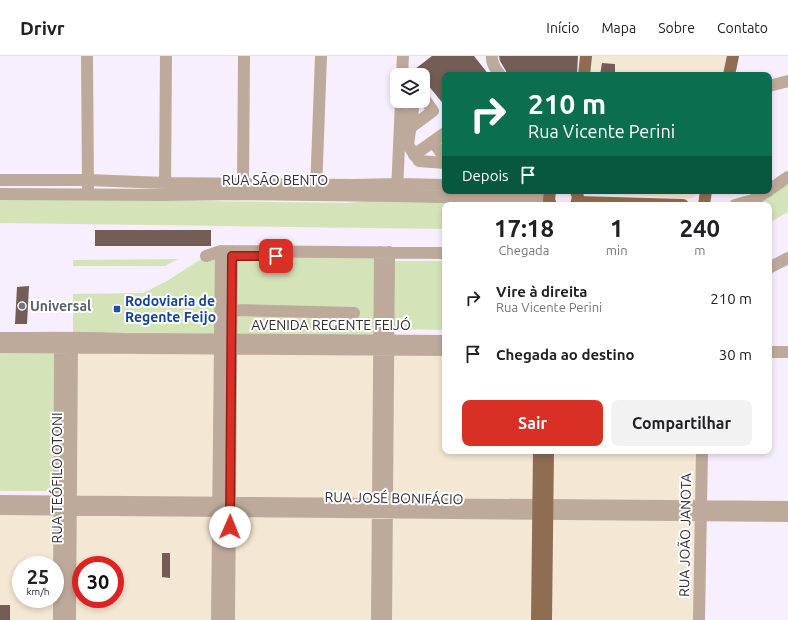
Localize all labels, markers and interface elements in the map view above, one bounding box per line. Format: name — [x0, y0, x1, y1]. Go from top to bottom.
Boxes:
text: Drivr — [20, 17, 65, 39]
text: Início — [546, 20, 579, 36]
text: Mapa — [601, 20, 636, 36]
text: Sobre — [658, 20, 695, 36]
text: Contato — [717, 20, 768, 36]
map controls — [390, 68, 430, 108]
button: layers — [390, 68, 430, 108]
icon: right — [462, 88, 514, 140]
text: 210 m — [528, 88, 606, 119]
text: Rua Vicente Perini — [528, 121, 675, 141]
icon: arrive — [517, 164, 539, 186]
text: Depois — [462, 167, 509, 184]
street label: RUA SÃO BENTO — [222, 171, 328, 188]
text: 17:18 — [494, 215, 554, 242]
text: 1 — [610, 215, 623, 242]
text: 240 — [680, 215, 720, 242]
pin — [259, 239, 293, 273]
text: Chegada — [498, 243, 549, 257]
text: min — [606, 243, 628, 257]
text: m — [694, 243, 705, 257]
icon: arrive — [265, 245, 287, 267]
text: Vire à direita — [496, 283, 588, 300]
icon: right — [462, 287, 484, 309]
text: 210 m — [710, 290, 752, 307]
place label: Rodoviaria de Regente Feijo — [125, 293, 216, 325]
place label: Universal — [30, 298, 91, 314]
text: Rua Vicente Perini — [496, 300, 602, 314]
marker: Universal — [17, 301, 27, 311]
marker: Rodoviaria de Regente Feijo — [112, 304, 122, 314]
street label: AVENIDA REGENTE FEIJÓ — [251, 316, 411, 333]
icon: arrive — [462, 343, 484, 365]
text: Chegada ao destino — [496, 346, 635, 363]
text: 30 m — [719, 346, 752, 363]
button: Sair — [462, 400, 603, 446]
button: Compartilhar — [611, 400, 752, 446]
street label: RUA TEÓFILO OTONI — [48, 412, 65, 544]
street label: RUA JOÃO JANOTA — [675, 473, 694, 597]
street label: RUA JOSÉ BONIFÁCIO — [324, 488, 464, 507]
position arrow — [209, 506, 251, 548]
speed limit sign: 30 — [72, 556, 124, 608]
text: 25 — [27, 565, 49, 588]
text: km/h — [26, 586, 50, 597]

